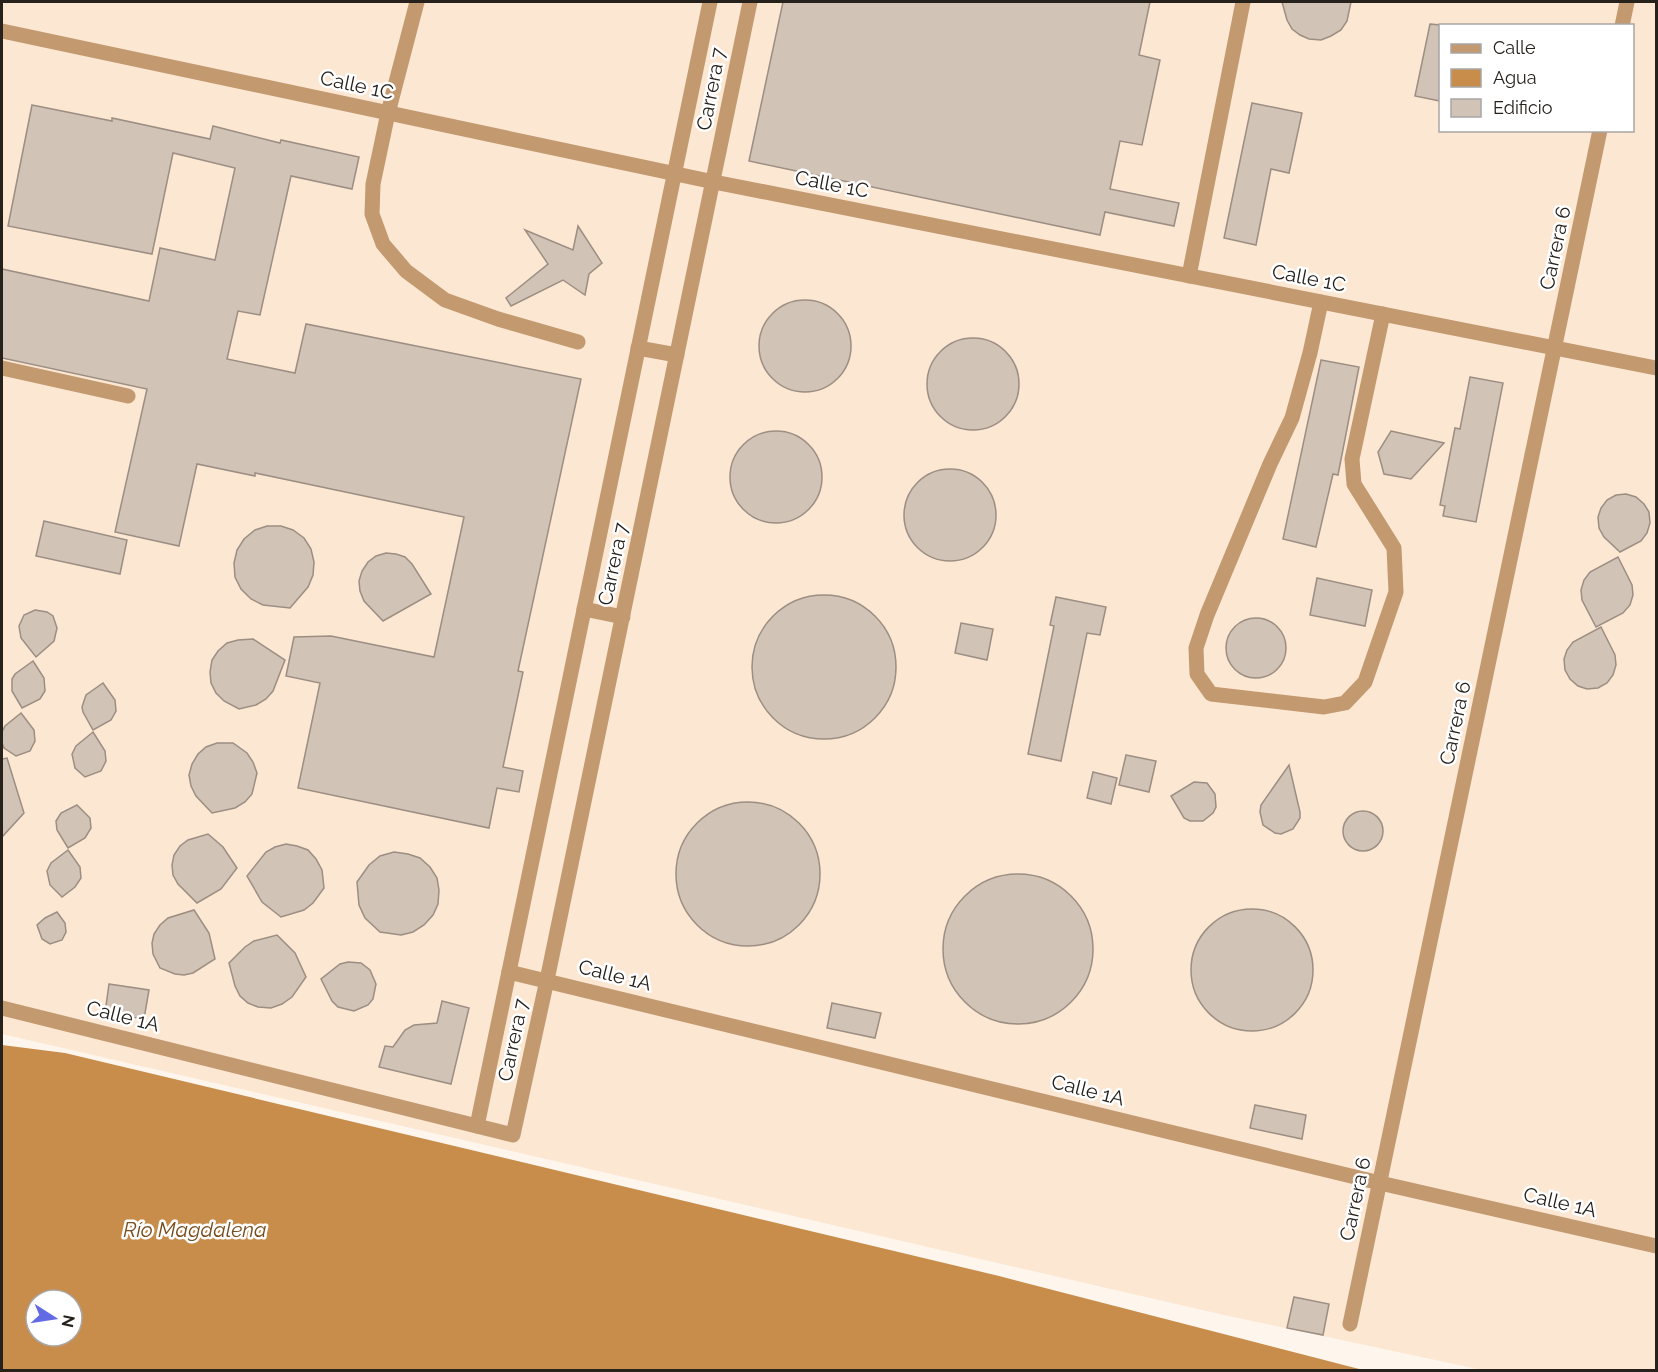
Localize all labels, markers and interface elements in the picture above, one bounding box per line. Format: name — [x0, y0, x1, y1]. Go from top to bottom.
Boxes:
legend — [1439, 24, 1634, 132]
text: Calle — [1493, 37, 1536, 58]
street label: Carrera 7 — [691, 45, 731, 132]
street label: Calle 1C — [318, 66, 396, 105]
text: Agua — [1493, 67, 1537, 88]
text: Edificio — [1493, 97, 1553, 118]
street label: Calle 1C — [793, 165, 871, 203]
street label: Carrera 6 — [1534, 204, 1576, 292]
street label: Calle 1C — [1270, 259, 1348, 297]
street label: Carrera 7 — [593, 520, 634, 607]
street label: Carrera 6 — [1434, 679, 1476, 767]
street label: Calle 1A — [576, 954, 654, 996]
street label: Calle 1A — [84, 995, 162, 1037]
street label: Carrera 7 — [493, 996, 534, 1083]
street label: Calle 1A — [1049, 1069, 1127, 1111]
street label: Carrera 6 — [1334, 1155, 1376, 1243]
street label: Calle 1A — [1521, 1182, 1599, 1222]
water label: Río Magdalena — [123, 1217, 267, 1242]
north arrow — [24, 1288, 84, 1348]
text: N — [58, 1313, 79, 1329]

